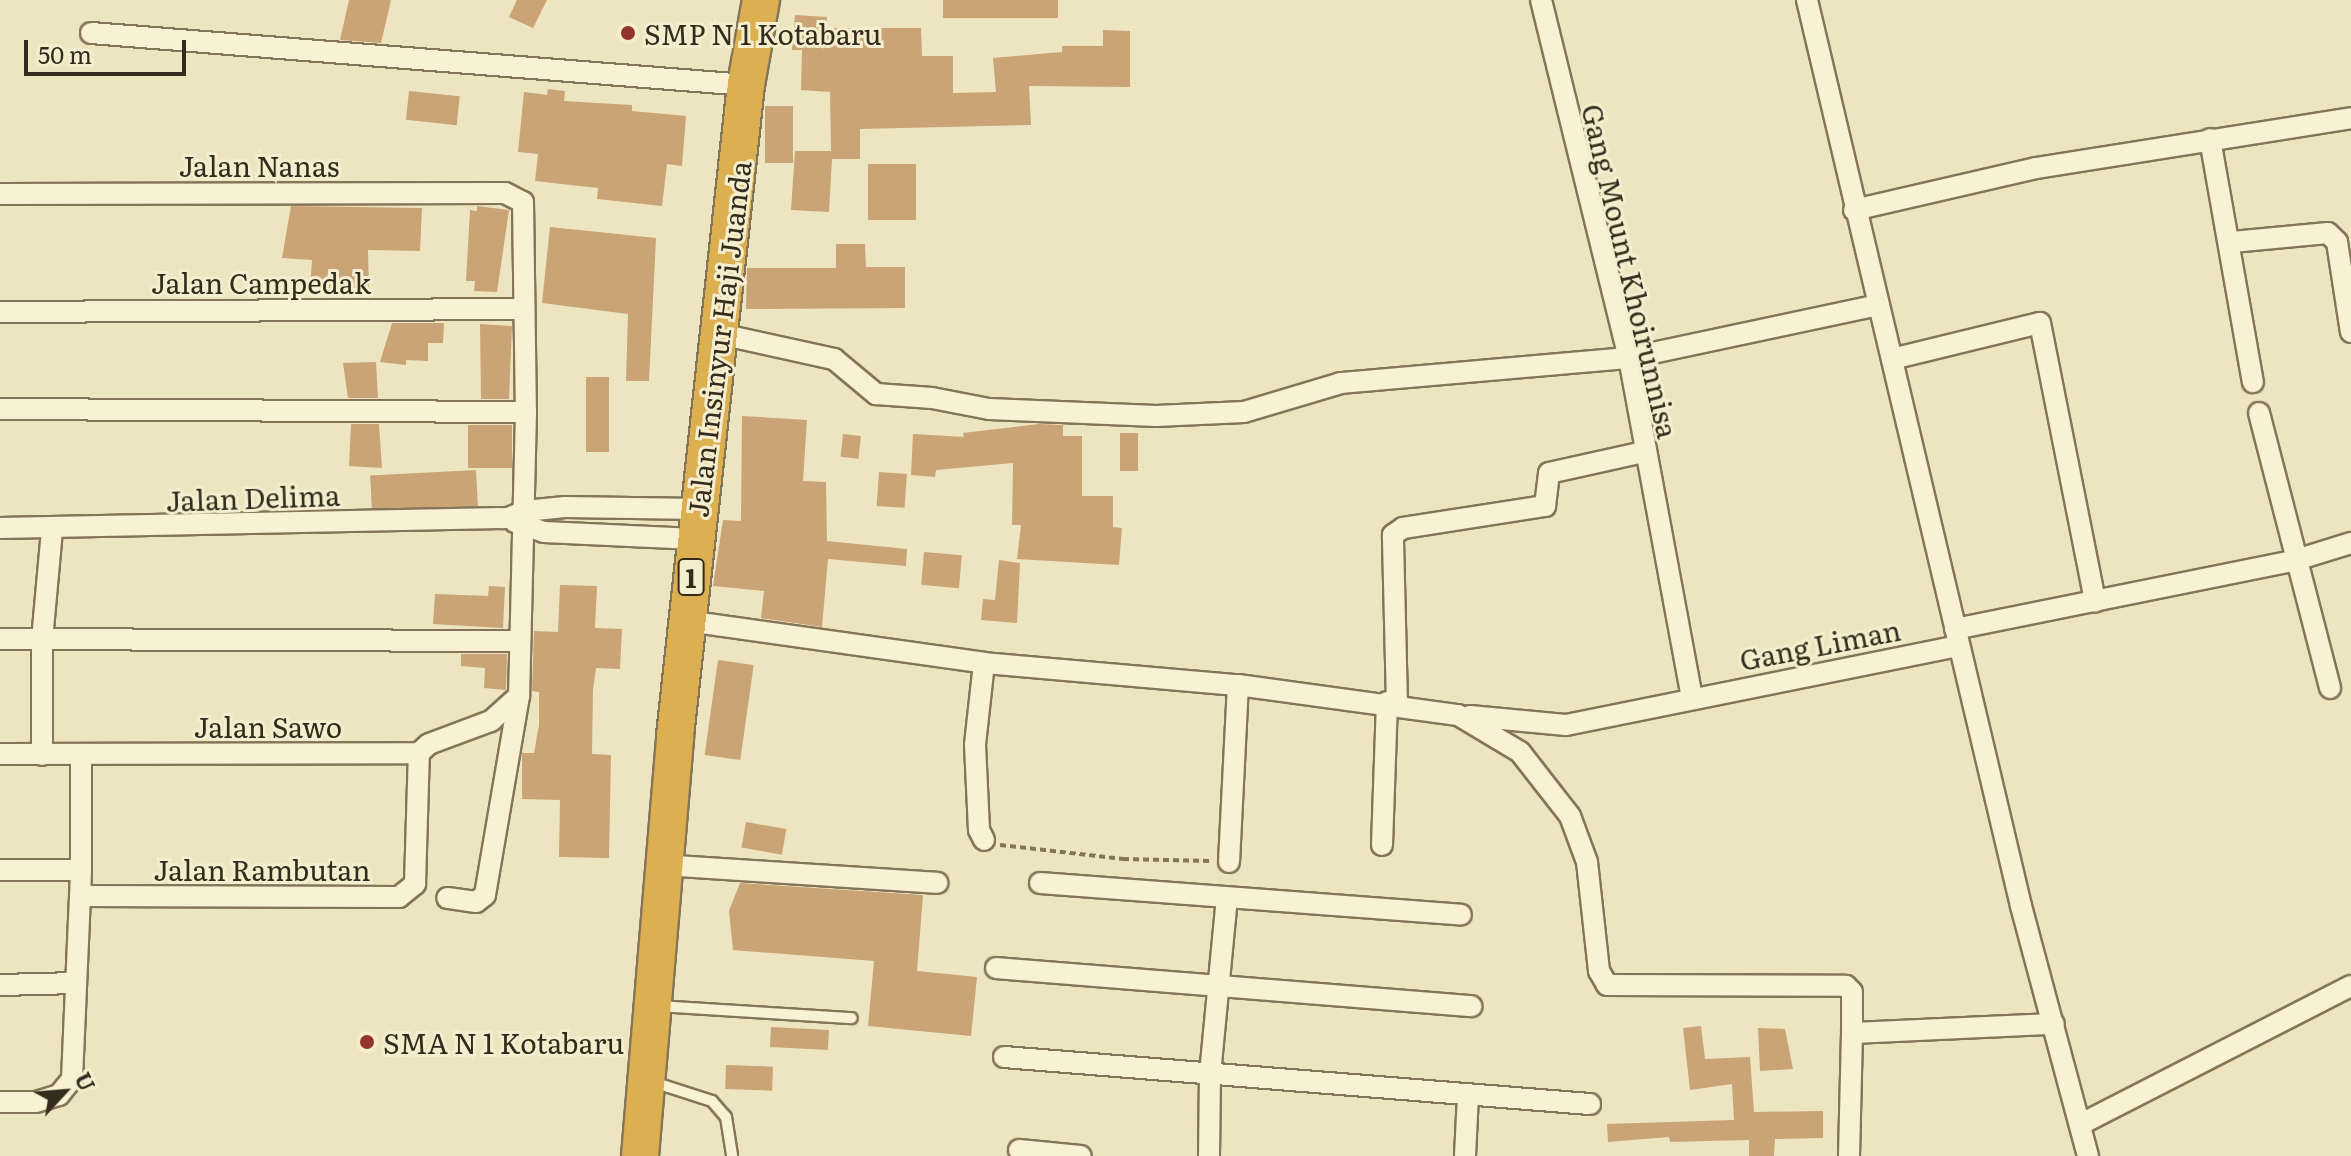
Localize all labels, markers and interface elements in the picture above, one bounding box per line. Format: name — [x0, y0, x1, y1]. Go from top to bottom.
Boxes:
place label: SMP N 1 Kotabaru — [644, 16, 882, 50]
scale bar — [28, 24, 190, 74]
marker: SMP N 1 Kotabaru — [619, 24, 637, 42]
text: 50 m — [38, 36, 92, 71]
street label: Gang Mount Khoirunnisa — [1576, 101, 1686, 441]
street label: Jalan Nanas — [179, 148, 339, 182]
street label: Jalan Insinyur Haji Juanda — [679, 159, 757, 519]
street label: Jalan Campedak — [151, 265, 371, 299]
street label: Jalan Delima — [165, 477, 341, 517]
road number: 1 — [677, 555, 705, 599]
street label: Gang Liman — [1737, 612, 1903, 676]
street label: Jalan Sawo — [194, 709, 342, 743]
street label: Jalan Rambutan — [153, 852, 371, 886]
place label: SMA N 1 Kotabaru — [383, 1025, 624, 1059]
marker: SMA N 1 Kotabaru — [358, 1033, 376, 1051]
north arrow — [24, 1052, 104, 1132]
text: U — [67, 1066, 105, 1096]

